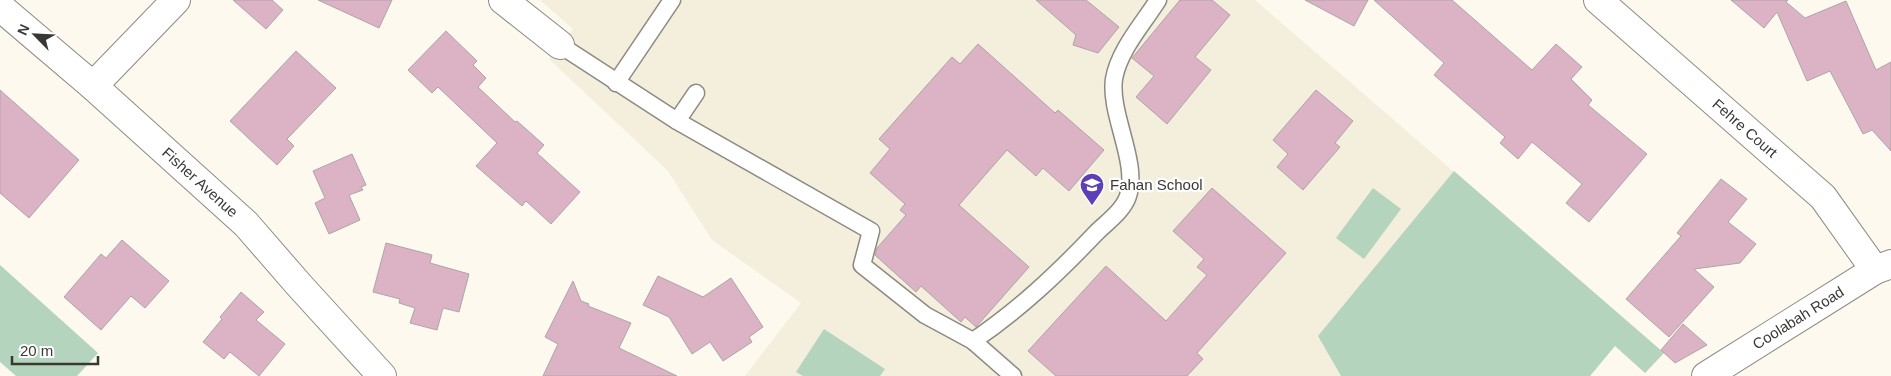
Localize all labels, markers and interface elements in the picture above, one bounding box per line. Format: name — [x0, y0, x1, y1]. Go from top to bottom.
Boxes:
north arrow — [10, 10, 60, 60]
text: N — [14, 22, 32, 38]
street label: Fehre Court — [1709, 95, 1781, 161]
street label: Fisher Avenue — [159, 144, 241, 220]
school or university icon: Fahan School — [1079, 172, 1105, 206]
place label: Fahan School — [1110, 176, 1203, 193]
street label: Coolabah Road — [1749, 283, 1847, 353]
scale bar — [12, 334, 99, 366]
text: 20 m — [20, 342, 53, 359]

